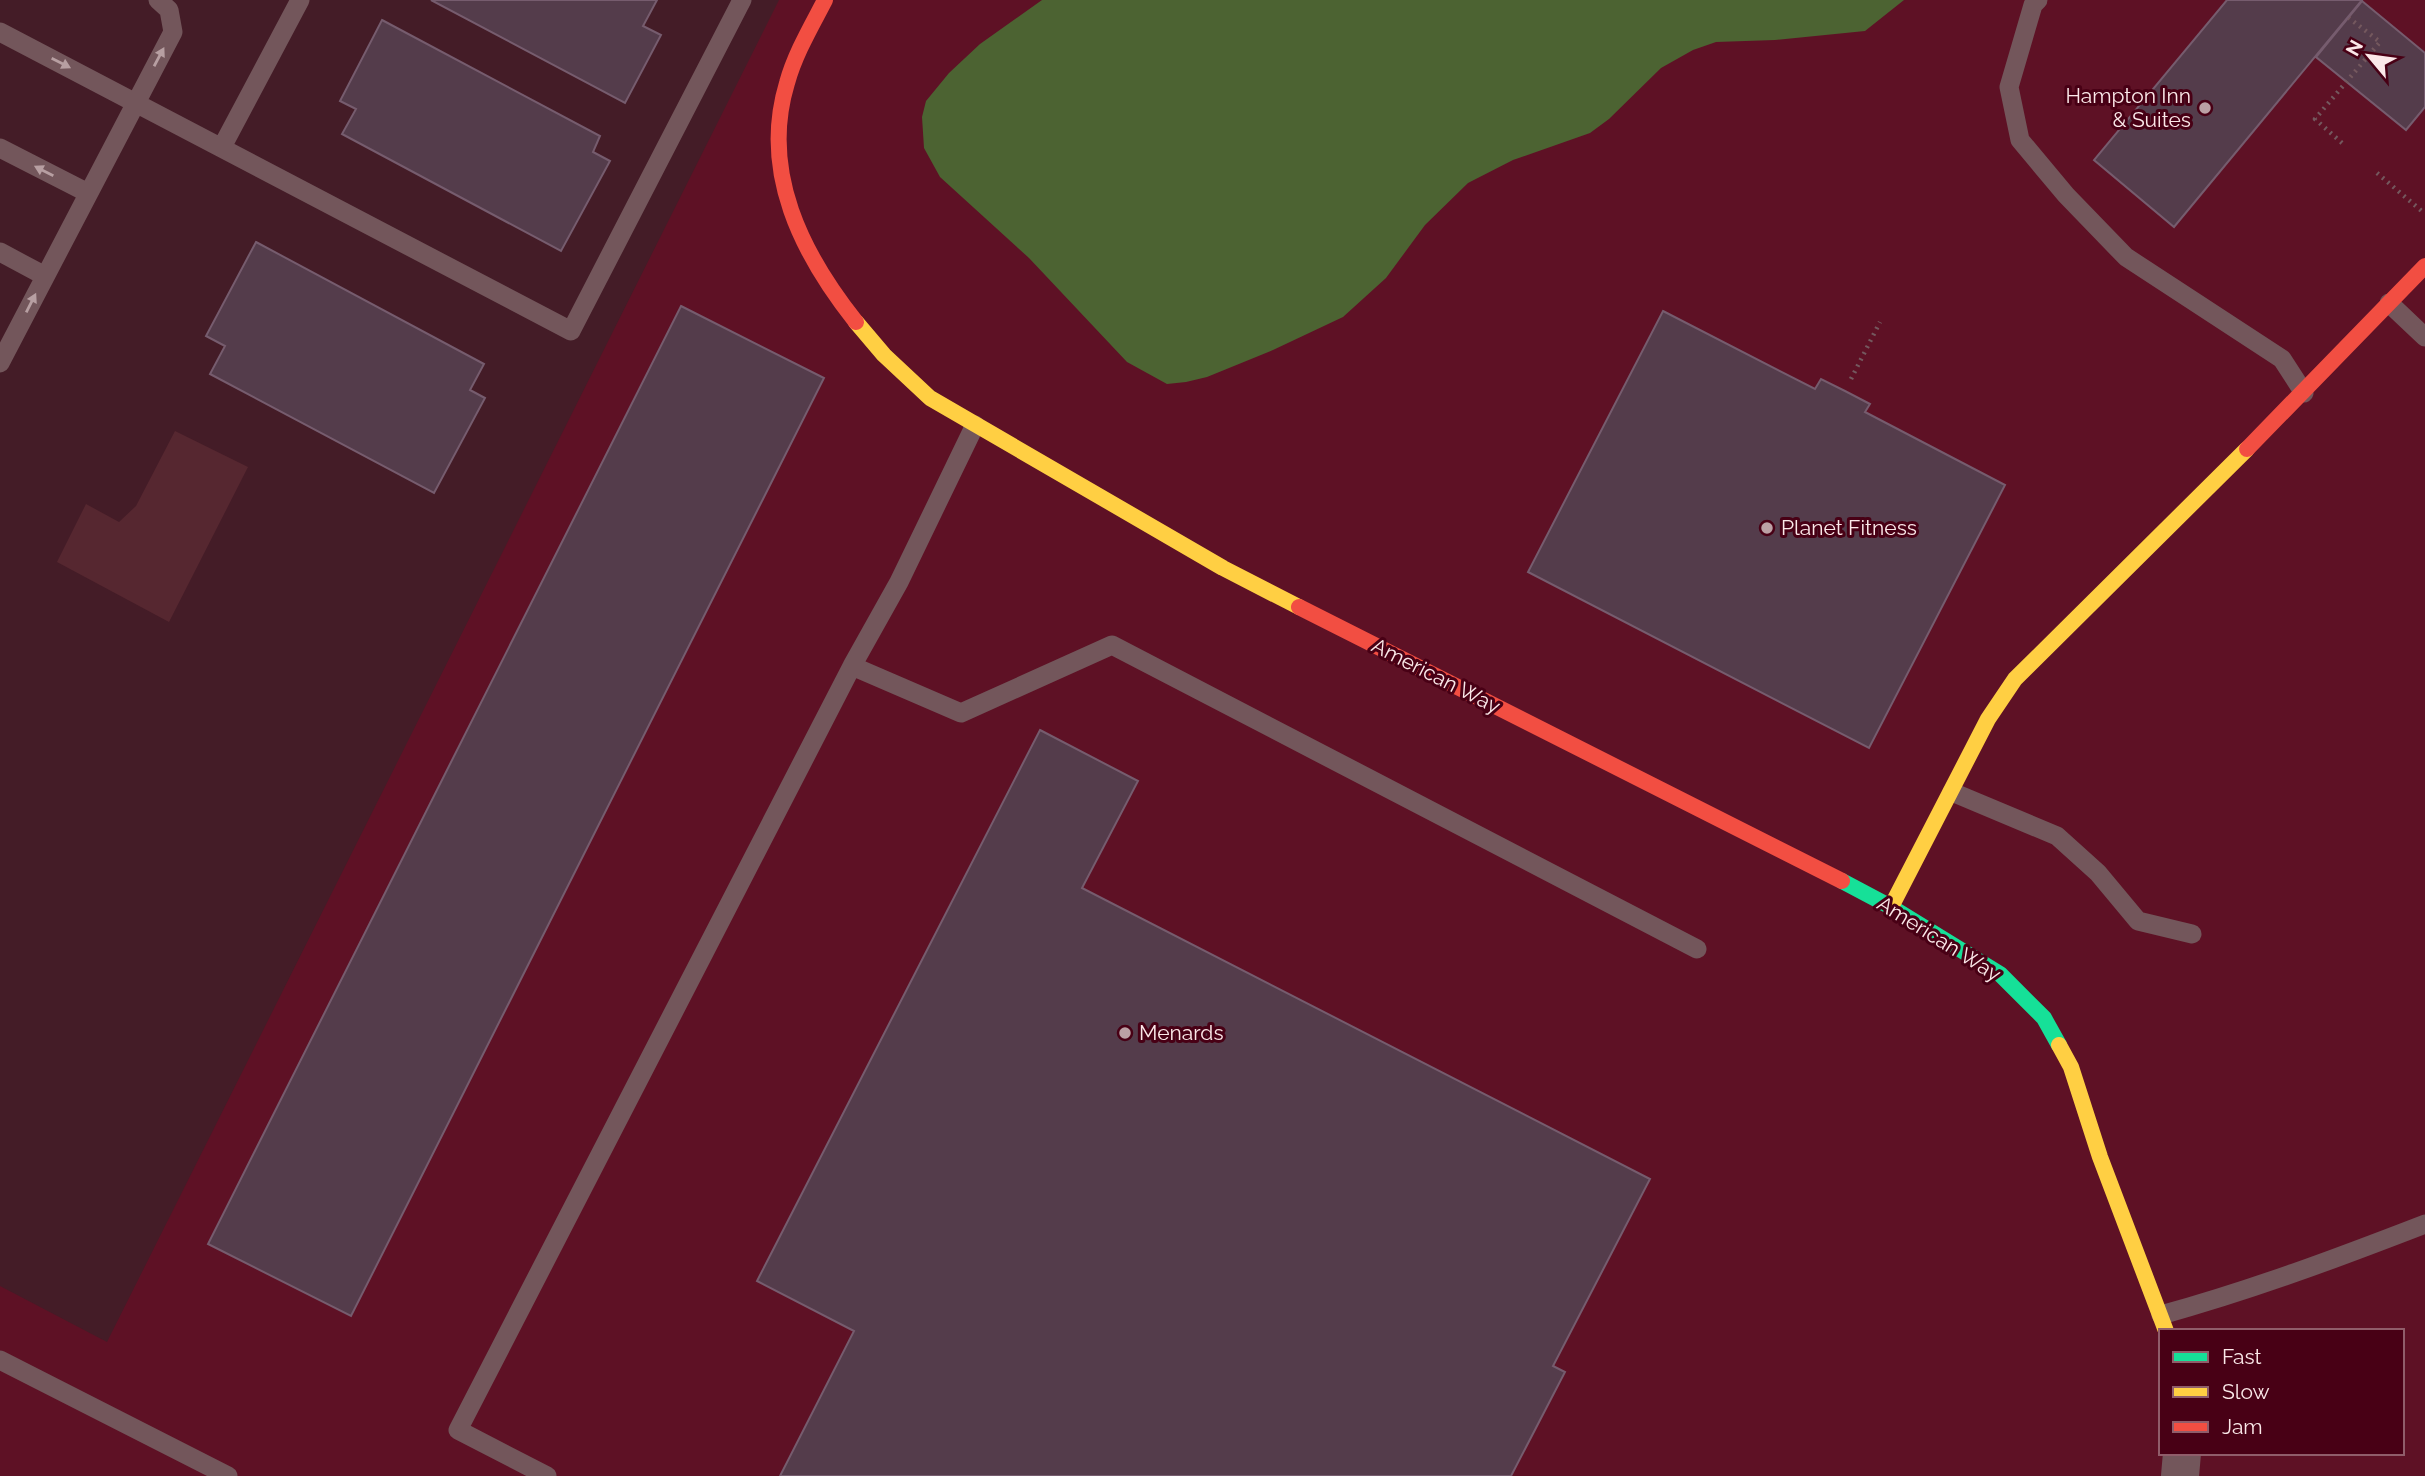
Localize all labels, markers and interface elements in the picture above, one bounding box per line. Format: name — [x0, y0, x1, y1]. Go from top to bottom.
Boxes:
north arrow — [2334, 21, 2404, 91]
text: N — [2341, 36, 2367, 59]
one-way arrow — [153, 47, 165, 67]
one-way arrow — [51, 57, 71, 69]
place label: Hampton Inn & Suites — [2065, 83, 2191, 132]
marker: Hampton Inn & Suites — [2197, 100, 2213, 116]
one-way arrow — [34, 165, 54, 176]
one-way arrow — [25, 292, 37, 312]
place label: Planet Fitness — [1781, 515, 1917, 540]
marker: Planet Fitness — [1759, 520, 1775, 536]
street label: American Way — [1368, 632, 1505, 719]
street label: American Way — [1873, 891, 2006, 987]
place label: Menards — [1139, 1020, 1224, 1045]
marker: Menards — [1117, 1025, 1133, 1041]
legend — [2159, 1329, 2404, 1455]
text: Fast — [2222, 1344, 2262, 1369]
text: Slow — [2222, 1379, 2270, 1404]
text: Jam — [2222, 1414, 2263, 1439]

